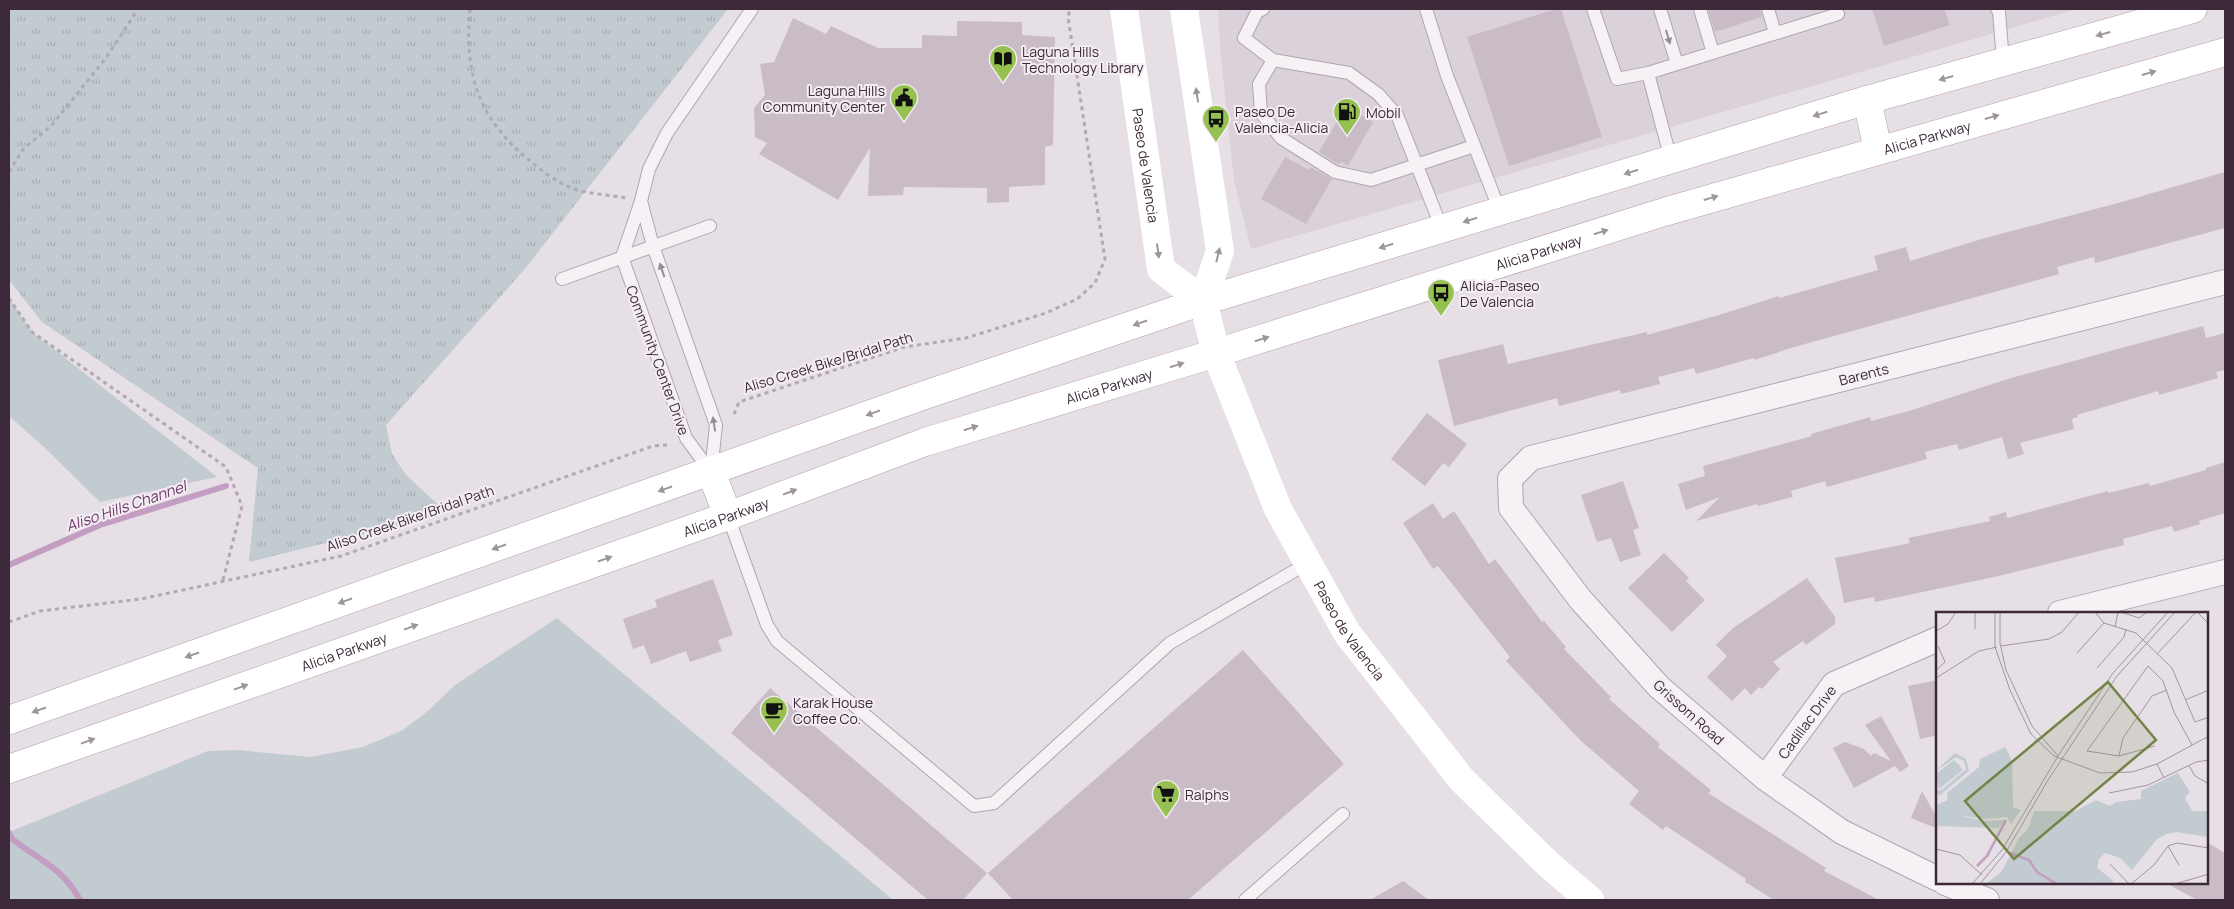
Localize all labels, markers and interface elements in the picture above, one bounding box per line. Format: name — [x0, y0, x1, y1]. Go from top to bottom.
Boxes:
one-way arrow — [1665, 29, 1673, 44]
one-way arrow — [2095, 30, 2110, 38]
place label: Laguna Hills Technology Library — [1022, 42, 1144, 77]
library icon: Laguna Hills Technology Library — [988, 44, 1018, 83]
one-way arrow — [2141, 69, 2156, 77]
one-way arrow — [1939, 74, 1954, 82]
place label: Laguna Hills Community Center — [763, 81, 885, 116]
public building icon: Laguna Hills Community Center — [889, 83, 919, 122]
one-way arrow — [1192, 87, 1200, 103]
fuel station icon: Mobil — [1332, 97, 1362, 136]
place label: Paseo De Valencia-Alicia — [1235, 102, 1328, 137]
place label: Mobil — [1366, 103, 1401, 122]
bus stop icon: Paseo De Valencia-Alicia — [1201, 104, 1231, 143]
street label: Paseo de Valencia — [1129, 107, 1164, 224]
one-way arrow — [1813, 111, 1828, 119]
one-way arrow — [1985, 113, 2000, 121]
street label: Alicia Parkway — [1881, 115, 1973, 158]
one-way arrow — [1624, 169, 1639, 176]
one-way arrow — [1704, 194, 1719, 202]
one-way arrow — [1463, 217, 1478, 225]
one-way arrow — [1594, 228, 1609, 236]
street label: Alicia Parkway — [1493, 229, 1585, 274]
one-way arrow — [1154, 243, 1162, 259]
one-way arrow — [1378, 243, 1393, 251]
one-way arrow — [1214, 248, 1222, 263]
one-way arrow — [657, 263, 665, 278]
place label: Alicia-Paseo De Valencia — [1460, 276, 1540, 311]
bus stop icon: Alicia-Paseo De Valencia — [1426, 278, 1456, 317]
street label: Community Center Drive — [622, 283, 694, 437]
one-way arrow — [1132, 319, 1147, 327]
street label: Aliso Creek Bike/Bridal Path — [741, 327, 915, 397]
one-way arrow — [1255, 334, 1270, 342]
street label: Barents — [1837, 358, 1891, 389]
one-way arrow — [1170, 361, 1185, 369]
street label: Alicia Parkway — [1063, 363, 1155, 408]
one-way arrow — [865, 410, 880, 417]
one-way arrow — [709, 416, 717, 432]
one-way arrow — [964, 423, 979, 431]
water label: Aliso Hills Channel — [63, 475, 191, 536]
street label: Aliso Creek Bike/Bridal Path — [324, 480, 496, 556]
one-way arrow — [657, 485, 672, 493]
one-way arrow — [783, 488, 798, 495]
street label: Alicia Parkway — [680, 492, 772, 541]
one-way arrow — [491, 544, 506, 551]
one-way arrow — [597, 554, 612, 562]
street label: Paseo de Valencia — [1310, 577, 1390, 684]
one-way arrow — [338, 598, 353, 605]
inset map — [1936, 612, 2209, 884]
one-way arrow — [403, 623, 418, 630]
street label: Alicia Parkway — [298, 627, 390, 675]
one-way arrow — [184, 652, 199, 660]
street label: Grissom Road — [1650, 675, 1728, 749]
street label: Cadillac Drive — [1773, 681, 1840, 762]
one-way arrow — [234, 683, 249, 691]
place label: Karak House Coffee Co. — [793, 693, 873, 728]
cafe icon: Karak House Coffee Co. — [759, 695, 789, 734]
one-way arrow — [31, 706, 46, 714]
one-way arrow — [80, 737, 95, 744]
supermarket icon: Ralphs — [1151, 779, 1181, 818]
place label: Ralphs — [1185, 785, 1229, 804]

